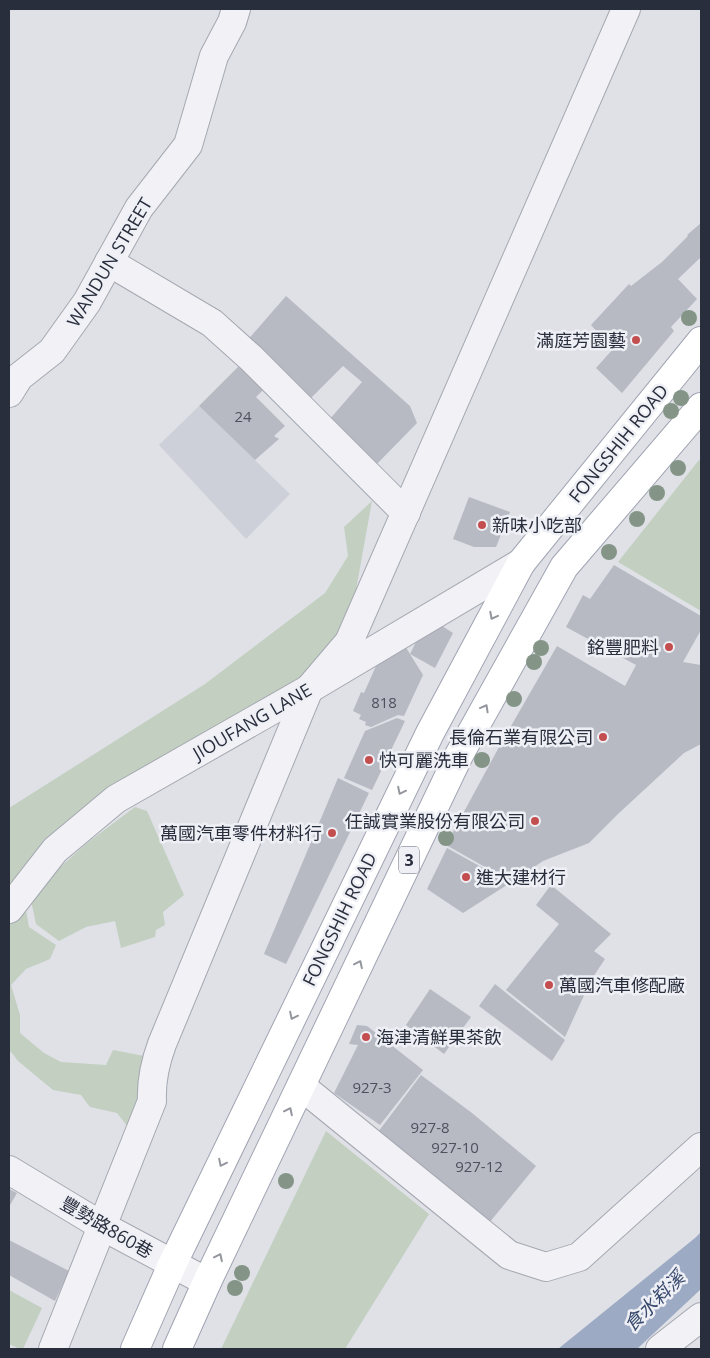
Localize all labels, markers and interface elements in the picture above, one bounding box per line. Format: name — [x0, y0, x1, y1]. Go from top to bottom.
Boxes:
street label: WANDUN STREET — [61, 193, 157, 331]
place label: 滿庭芳園藝 — [536, 328, 626, 352]
marker: 滿庭芳園藝 — [630, 334, 642, 346]
street label: FONGSHIH ROAD — [563, 379, 673, 507]
house number: 24 — [234, 406, 252, 426]
place label: 新味小吃部 — [492, 513, 582, 537]
marker: 新味小吃部 — [476, 519, 488, 531]
one-way arrow — [489, 611, 499, 620]
place label: 銘豐肥料 — [587, 635, 659, 659]
marker: 銘豐肥料 — [663, 641, 675, 653]
street label: JIOUFANG LANE — [187, 677, 316, 766]
house number: 818 — [371, 692, 397, 712]
one-way arrow — [479, 705, 489, 714]
place label: 長倫石業有限公司 — [449, 725, 593, 749]
marker: 長倫石業有限公司 — [597, 731, 609, 743]
place label: 快可麗洗車 — [379, 748, 469, 772]
marker: 快可麗洗車 — [363, 754, 375, 766]
one-way arrow — [397, 786, 408, 795]
place label: 任誠實業股份有限公司 — [345, 809, 525, 833]
marker: 任誠實業股份有限公司 — [529, 815, 541, 827]
place label: 萬國汽車零件材料行 — [160, 821, 322, 845]
marker: 萬國汽車零件材料行 — [326, 827, 338, 839]
road number: 3 — [399, 846, 419, 874]
street label: FONGSHIH ROAD — [296, 848, 382, 990]
place label: 進大建材行 — [476, 865, 566, 889]
marker: 進大建材行 — [460, 871, 472, 883]
one-way arrow — [353, 960, 363, 969]
place label: 萬國汽車修配廠 — [559, 973, 685, 997]
marker: 萬國汽車修配廠 — [543, 979, 555, 991]
one-way arrow — [288, 1011, 299, 1020]
place label: 海津清鮮果茶飲 — [376, 1025, 502, 1049]
marker: 海津清鮮果茶飲 — [360, 1031, 372, 1043]
house number: 927-3 — [352, 1077, 392, 1097]
one-way arrow — [283, 1107, 293, 1116]
house number: 927-8 — [410, 1117, 450, 1137]
house number: 927-10 — [431, 1137, 479, 1157]
house number: 927-12 — [455, 1156, 503, 1176]
one-way arrow — [218, 1157, 228, 1166]
street label: 豐勢路860巷 — [56, 1191, 158, 1263]
one-way arrow — [213, 1253, 223, 1262]
water label: 食水嵙溪 — [618, 1263, 692, 1337]

